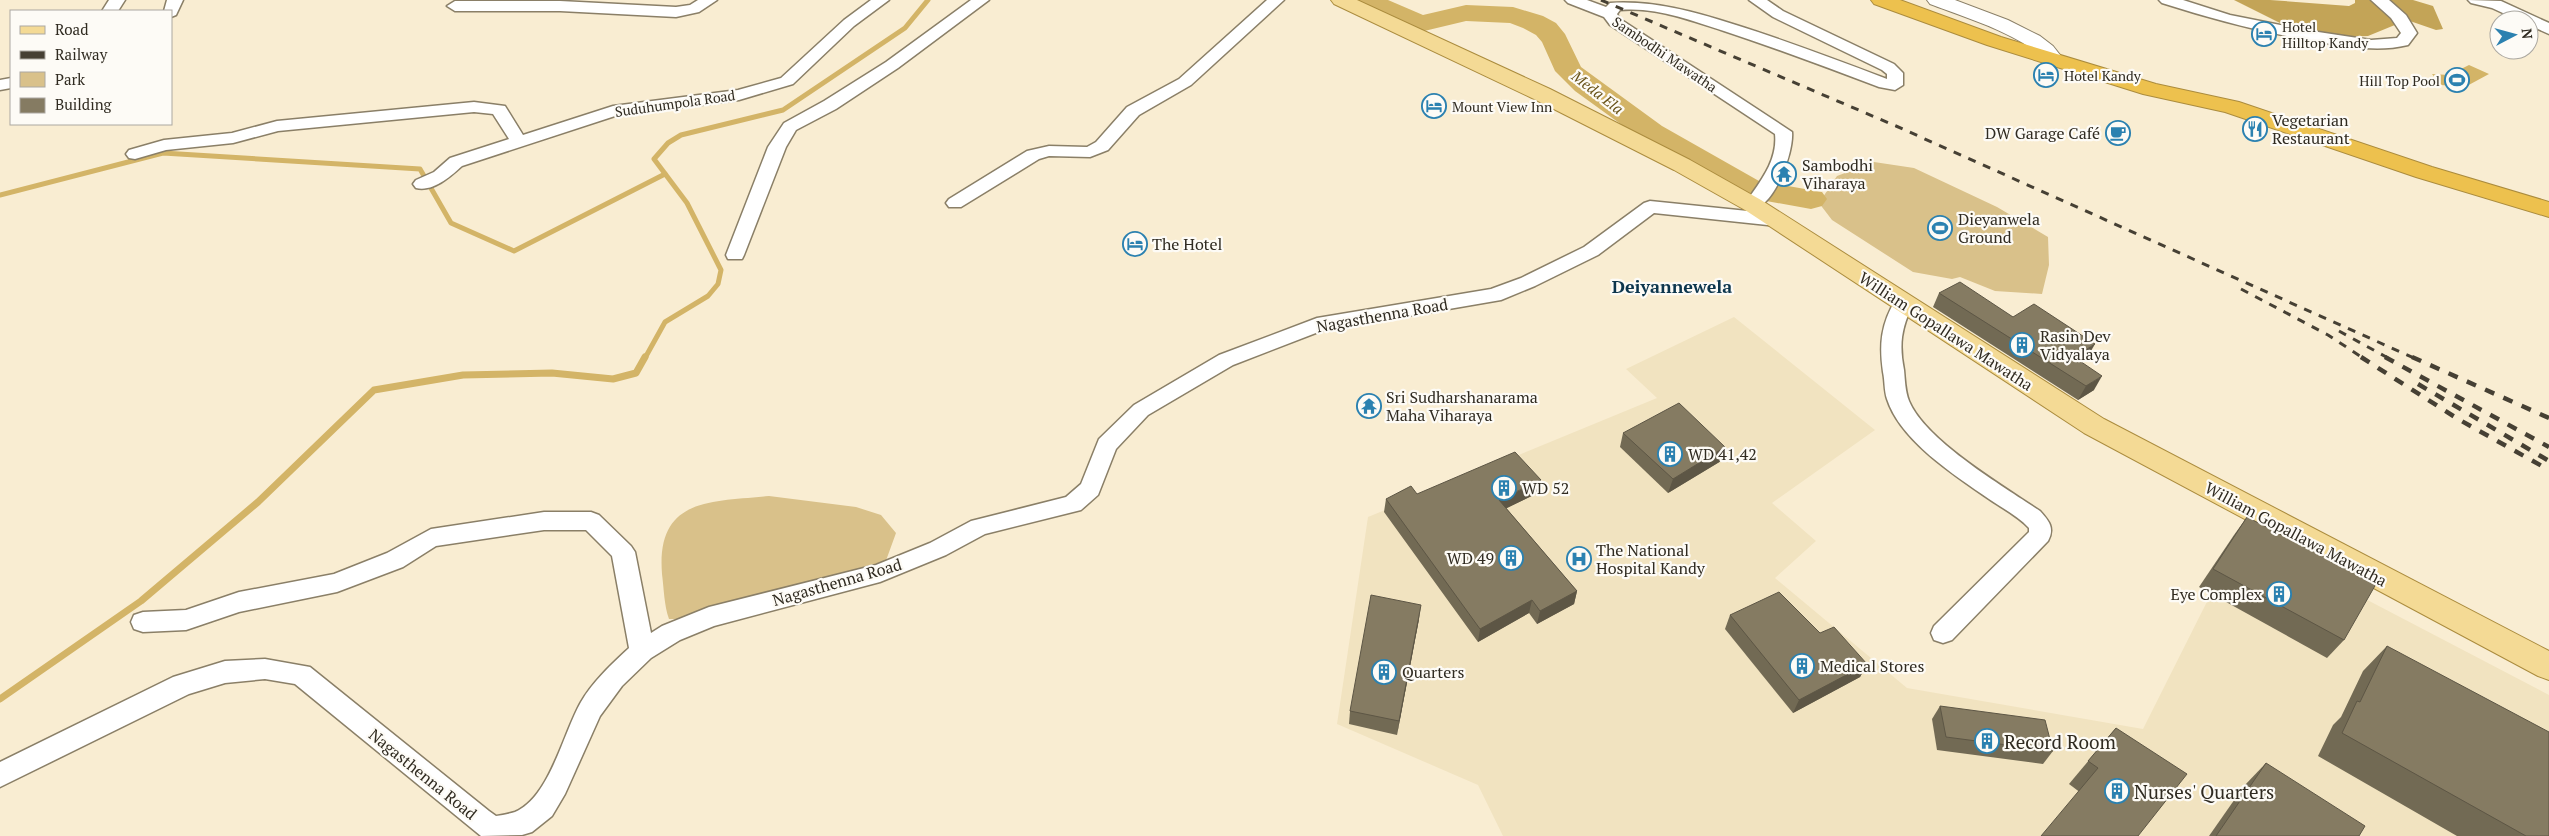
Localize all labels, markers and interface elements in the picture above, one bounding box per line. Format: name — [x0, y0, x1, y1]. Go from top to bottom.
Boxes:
legend — [10, 10, 172, 125]
north arrow — [2489, 10, 2539, 60]
street label: Sambodhi Mawatha — [1609, 12, 1721, 96]
place label: Hotel Hilltop Kandy — [2282, 17, 2369, 52]
text: Road — [55, 19, 88, 39]
hotel icon: Hotel Hilltop Kandy — [2251, 21, 2277, 47]
text: N — [2517, 27, 2537, 40]
text: Railway — [55, 44, 108, 64]
hotel icon: Hotel Kandy — [2033, 62, 2059, 88]
water label: Meda Ela — [1567, 65, 1628, 118]
place label: Hotel Kandy — [2064, 66, 2142, 85]
sports icon: Hill Top Pool — [2444, 67, 2470, 93]
text: Park — [55, 69, 85, 89]
place label: Hill Top Pool — [2359, 71, 2440, 90]
street label: Suduhumpola Road — [614, 85, 737, 121]
hotel icon: Mount View Inn — [1421, 93, 1447, 119]
text: Building — [55, 94, 113, 114]
place label: Mount View Inn — [1452, 97, 1553, 116]
place label: Vegetarian Restaurant — [2272, 109, 2350, 149]
restaurant icon: Vegetarian Restaurant — [2242, 116, 2268, 142]
cafe icon: DW Garage Café — [2105, 120, 2131, 146]
place label: DW Garage Café — [1985, 122, 2100, 144]
place label: Sambodhi Viharaya — [1802, 154, 1873, 194]
temple icon: Sambodhi Viharaya — [1771, 161, 1797, 187]
place label: Dieyanwela Ground — [1958, 208, 2040, 248]
sports icon: Dieyanwela Ground — [1927, 215, 1953, 241]
hotel icon: The Hotel — [1122, 231, 1148, 257]
place label: The Hotel — [1152, 233, 1223, 255]
street label: William Gopallawa Mawatha — [1855, 266, 2037, 396]
district label: Deiyannewela — [1612, 274, 1732, 298]
street label: Nagasthenna Road — [1314, 293, 1450, 337]
place label: Rasin Dev Vidyalaya — [2040, 325, 2111, 365]
building icon: Rasin Dev Vidyalaya — [2009, 332, 2035, 358]
place label: Sri Sudharshanarama Maha Viharaya — [1386, 386, 1538, 426]
temple icon: Sri Sudharshanarama Maha Viharaya — [1356, 393, 1382, 419]
building icon: WD 41,42 — [1657, 441, 1683, 467]
place label: WD 41,42 — [1688, 443, 1757, 465]
building icon: WD 52 — [1491, 475, 1517, 501]
place label: WD 52 — [1522, 477, 1569, 499]
street label: William Gopallawa Mawatha — [2201, 477, 2391, 591]
place label: The National Hospital Kandy — [1596, 539, 1706, 579]
building icon: WD 49 — [1498, 545, 1524, 571]
hospital icon: The National Hospital Kandy — [1566, 546, 1592, 572]
place label: WD 49 — [1447, 547, 1494, 569]
street label: Nagasthenna Road — [770, 553, 904, 611]
building icon: Eye Complex — [2266, 581, 2292, 607]
place label: Eye Complex — [2170, 583, 2263, 605]
building icon: Medical Stores — [1789, 653, 1815, 679]
place label: Medical Stores — [1820, 655, 1924, 677]
building icon: Quarters — [1371, 659, 1397, 685]
place label: Quarters — [1402, 661, 1464, 683]
street label: Nagasthenna Road — [364, 724, 482, 825]
building icon: Record Room — [1974, 728, 2000, 754]
place label: Record Room — [2004, 729, 2117, 754]
building icon: Nurses' Quarters — [2104, 778, 2130, 804]
place label: Nurses' Quarters — [2134, 779, 2274, 804]

